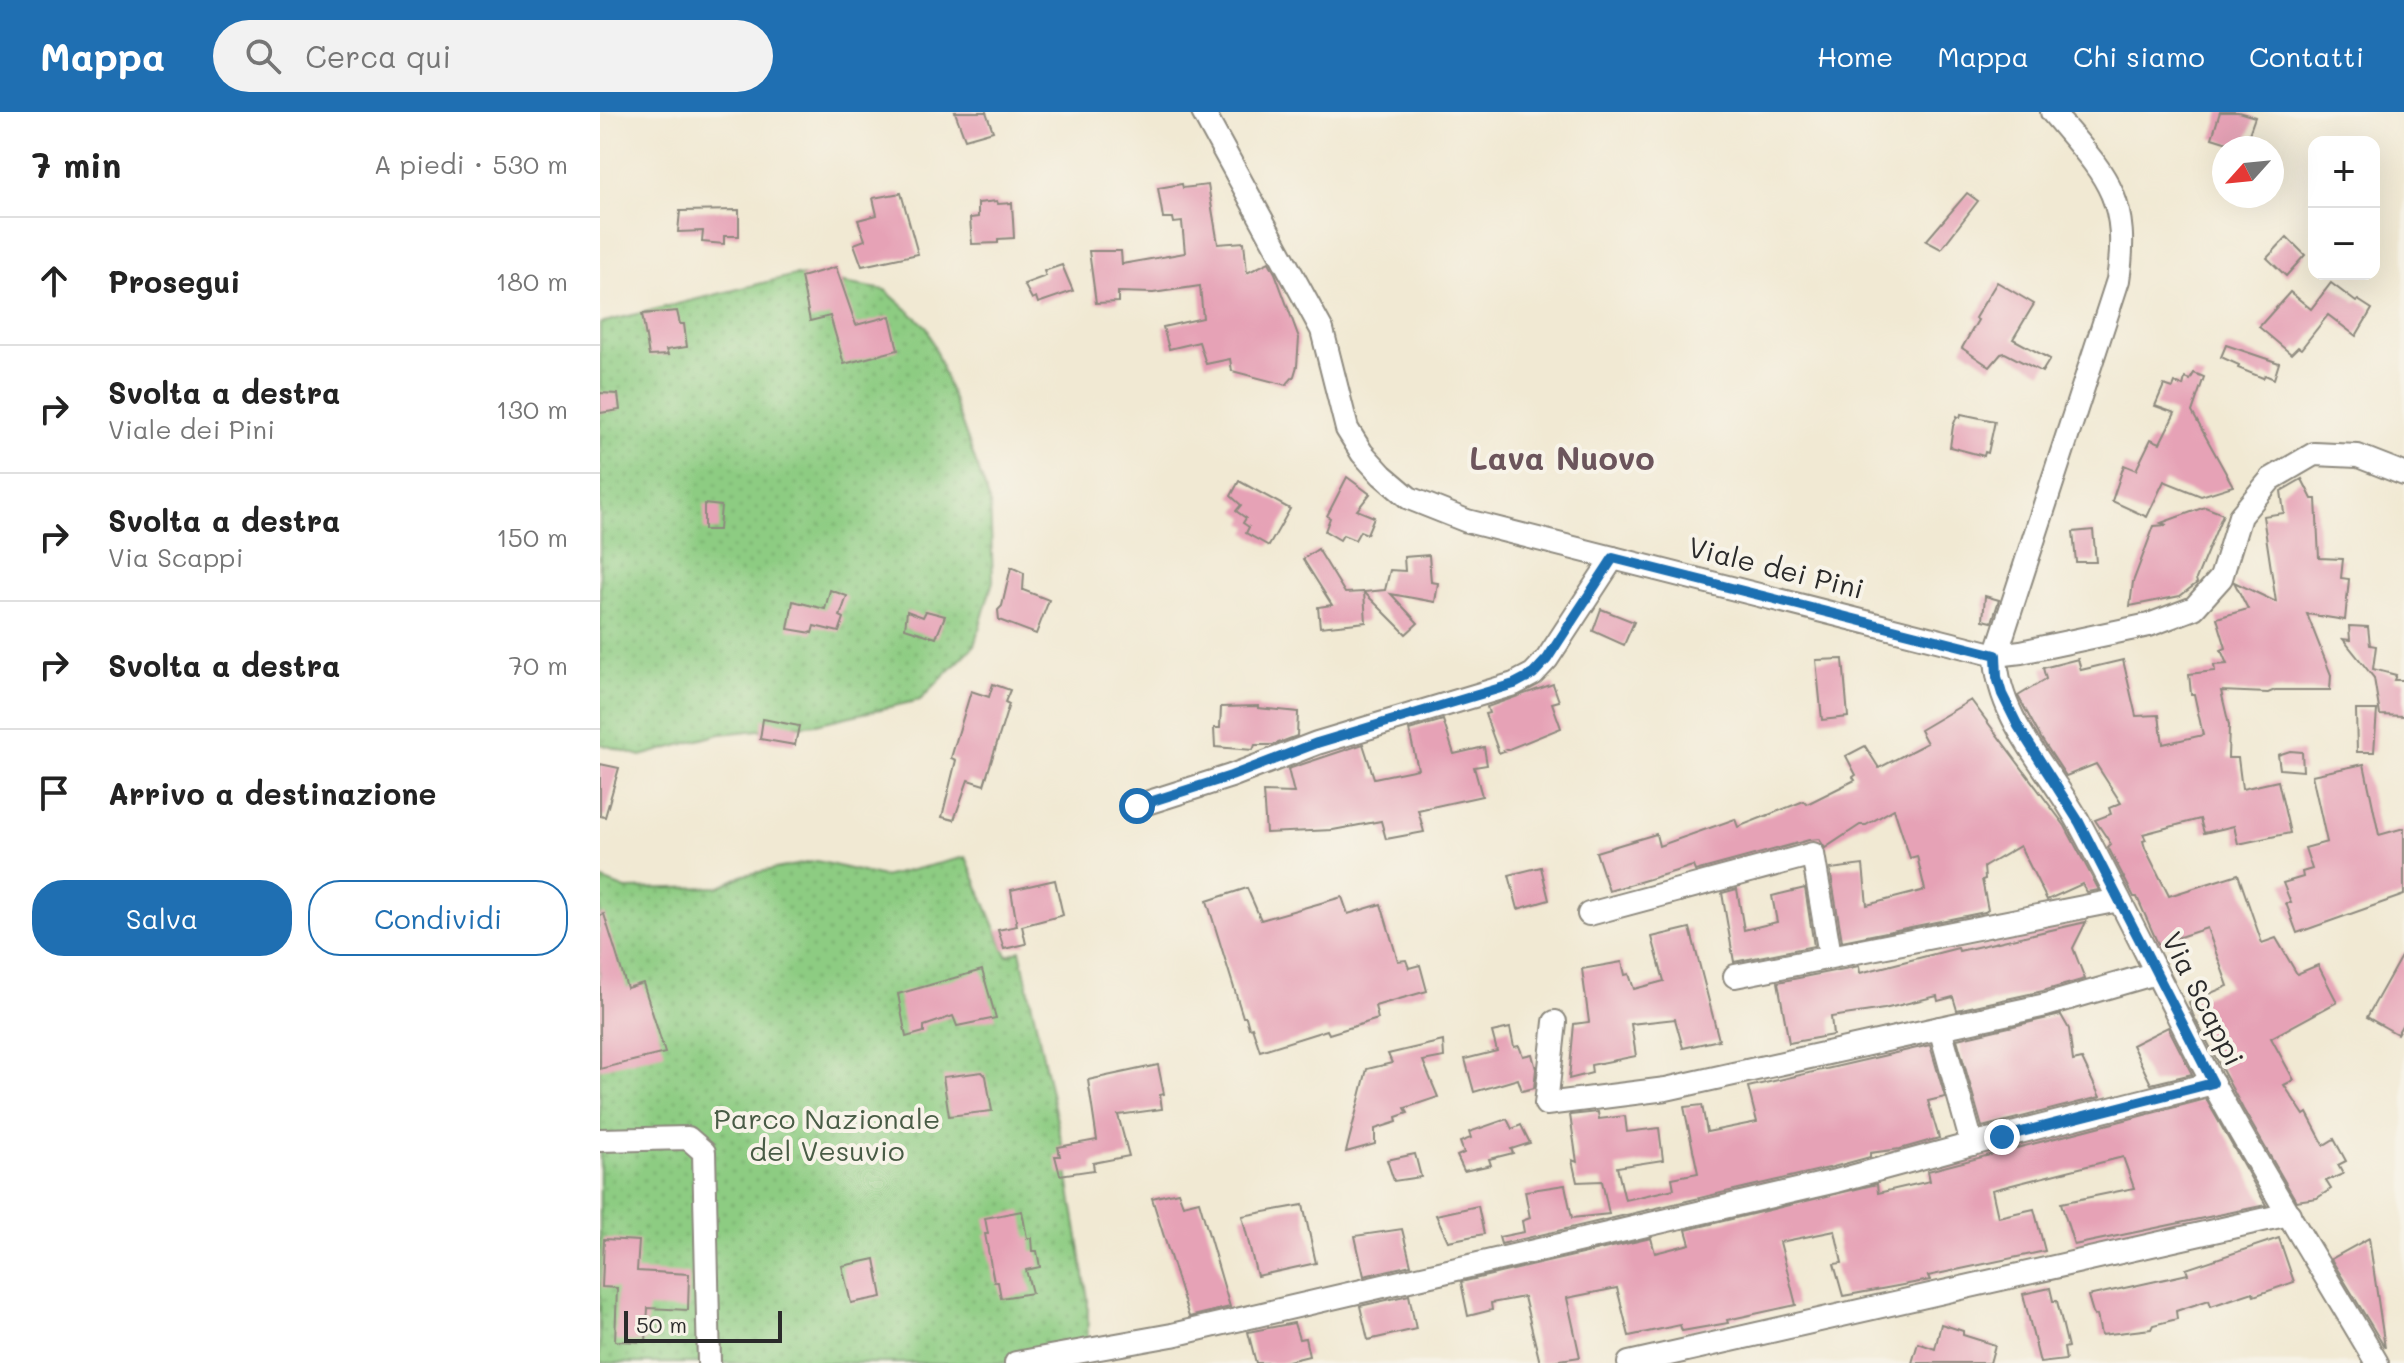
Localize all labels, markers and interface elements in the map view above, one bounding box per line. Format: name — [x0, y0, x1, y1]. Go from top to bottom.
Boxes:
search box — [213, 20, 773, 92]
text: Mappa — [40, 31, 165, 81]
icon: search — [241, 34, 285, 78]
text: Cerca qui — [305, 36, 451, 76]
text: Home — [1817, 38, 1893, 74]
text: Mappa — [1937, 38, 2029, 74]
text: Chi siamo — [2073, 38, 2205, 74]
text: Contatti — [2249, 38, 2364, 74]
north arrow — [2212, 136, 2284, 208]
map controls — [2308, 136, 2380, 280]
button: + — [2308, 136, 2380, 208]
text: 7 min — [32, 142, 121, 187]
text: A piedi · 530 m — [374, 147, 568, 181]
button: − — [2308, 208, 2380, 280]
icon: ahead — [32, 259, 76, 303]
text: Prosegui — [108, 261, 241, 301]
text: 180 m — [496, 264, 568, 298]
text: Svolta a destra — [108, 372, 340, 412]
icon: right — [32, 387, 76, 431]
text: 130 m — [496, 392, 568, 426]
text: Viale dei Pini — [108, 412, 275, 446]
district label: Lava Nuovo — [1469, 436, 1655, 478]
text: Svolta a destra — [108, 500, 340, 540]
icon: right — [32, 515, 76, 559]
text: 150 m — [496, 520, 568, 554]
street label: Viale dei Pini — [1685, 528, 1868, 606]
text: Via Scappi — [108, 540, 243, 574]
icon: right — [32, 643, 76, 687]
text: Svolta a destra — [108, 645, 340, 685]
text: 70 m — [508, 648, 568, 682]
icon: arrive — [32, 771, 76, 815]
text: Arrivo a destinazione — [108, 773, 436, 813]
route start — [1119, 788, 1155, 824]
button: Salva — [32, 880, 292, 956]
button: Condividi — [308, 880, 568, 956]
street label: Via Scappi — [2155, 925, 2253, 1072]
park label: Parco Nazionale del Vesuvio — [714, 1100, 940, 1168]
route end — [1984, 1119, 2020, 1155]
scale bar — [624, 1307, 782, 1343]
text: 50 m — [636, 1310, 687, 1339]

